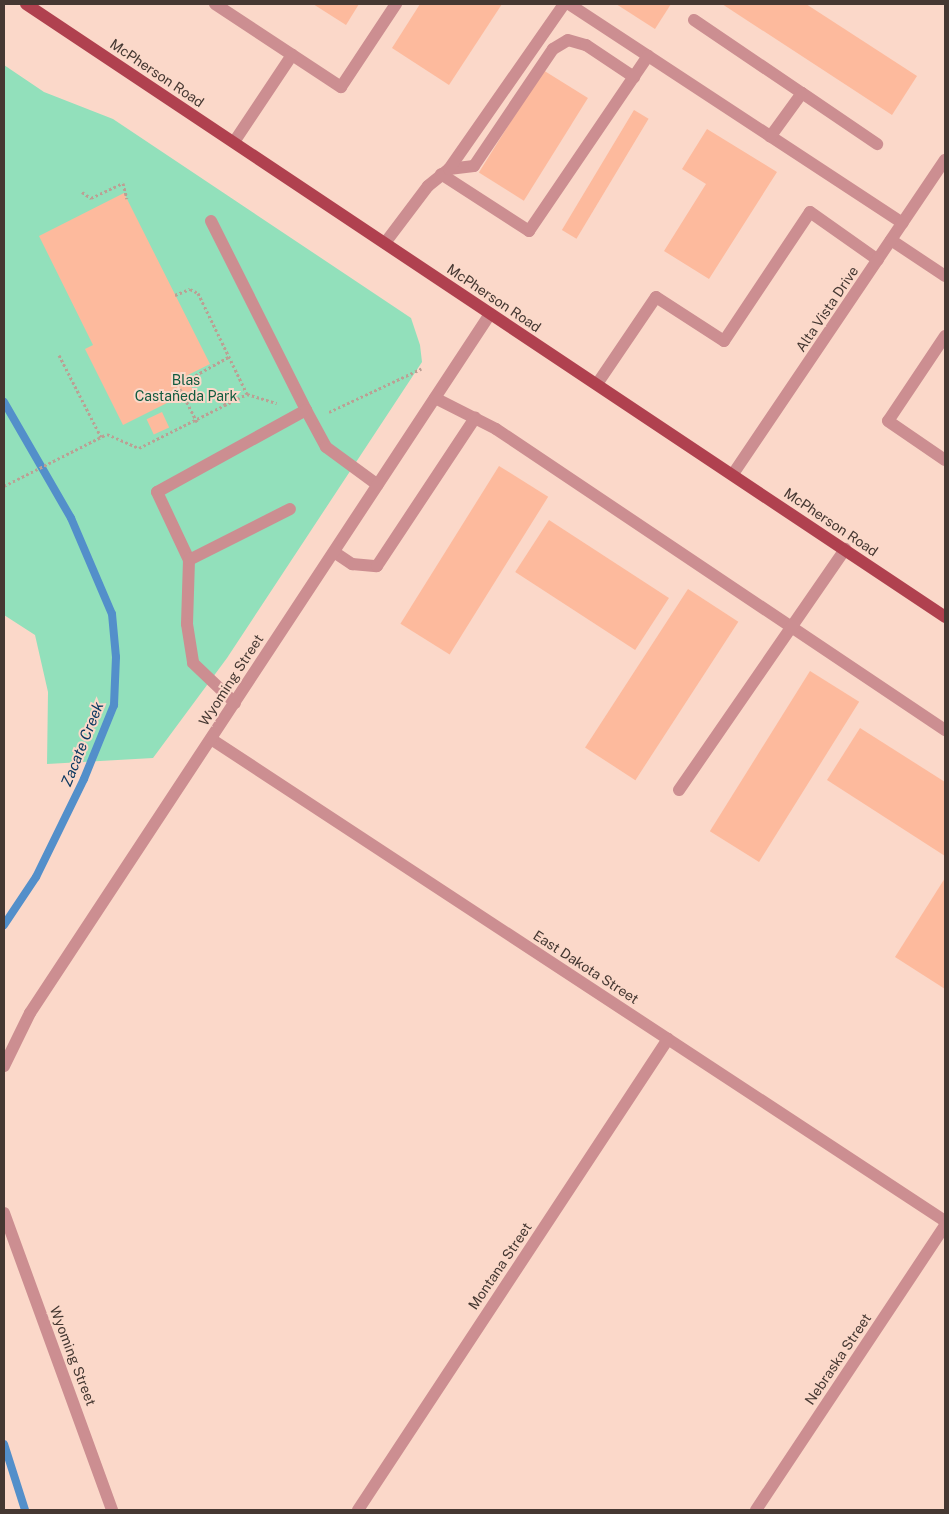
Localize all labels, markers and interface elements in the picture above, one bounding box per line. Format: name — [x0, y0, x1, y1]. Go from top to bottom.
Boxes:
street label: McPherson Road — [107, 35, 207, 111]
street label: McPherson Road — [444, 260, 544, 336]
street label: Alta Vista Drive — [792, 263, 862, 355]
park label: Blas Castañeda Park — [135, 372, 237, 404]
street label: McPherson Road — [781, 484, 881, 560]
street label: Wyoming Street — [195, 631, 267, 729]
water label: Zacate Creek — [57, 699, 107, 789]
street label: East Dakota Street — [530, 927, 642, 1007]
street label: Montana Street — [465, 1219, 535, 1313]
street label: Wyoming Street — [46, 1304, 100, 1408]
street label: Nebraska Street — [801, 1310, 875, 1408]

